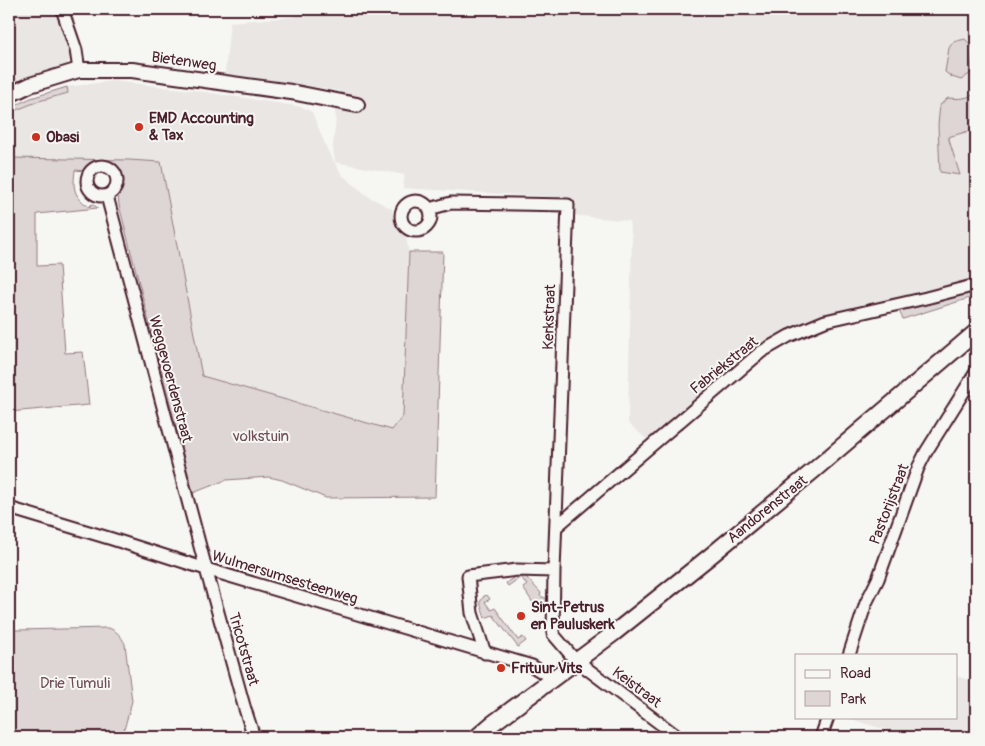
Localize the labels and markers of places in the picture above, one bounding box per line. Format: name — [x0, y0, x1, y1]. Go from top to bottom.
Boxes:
place label: EMD Accounting & Tax — [149, 109, 254, 145]
marker: EMD Accounting & Tax — [133, 121, 145, 133]
place label: Obasi — [46, 128, 80, 147]
marker: Obasi — [30, 131, 42, 143]
place label: Sint-Petrus en Pauluskerk — [530, 598, 616, 634]
marker: Sint-Petrus en Pauluskerk — [515, 610, 527, 622]
place label: Frituur Vits — [511, 659, 583, 678]
marker: Frituur Vits — [495, 662, 507, 674]

